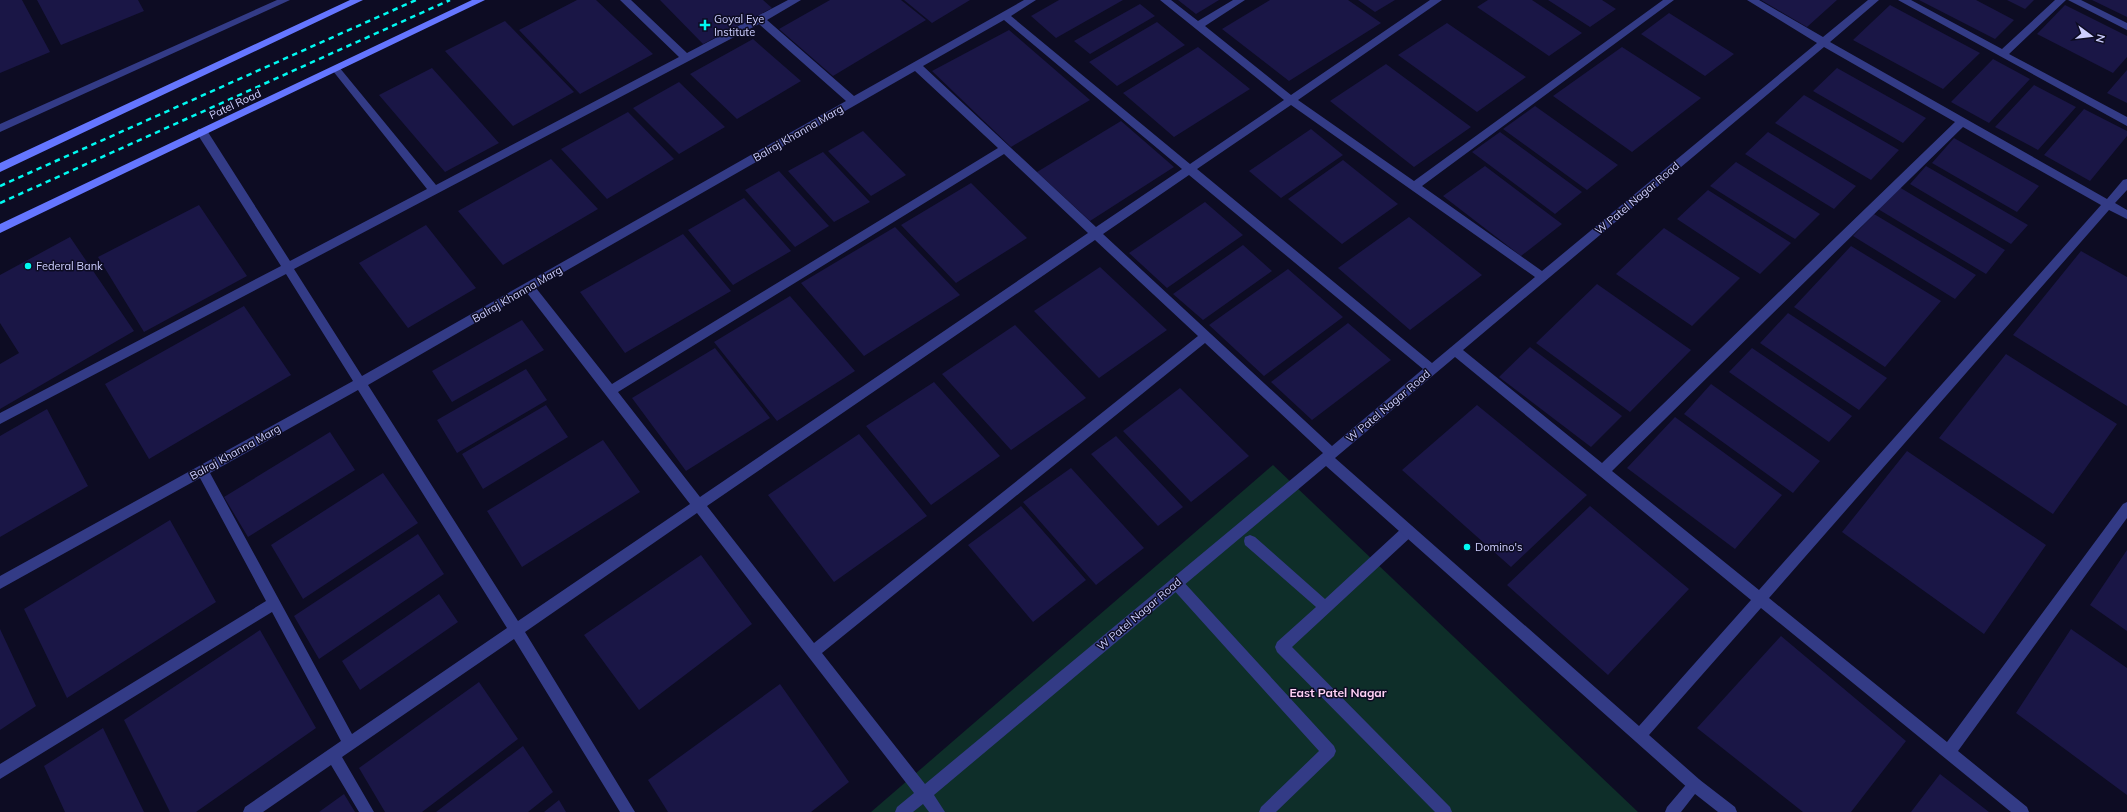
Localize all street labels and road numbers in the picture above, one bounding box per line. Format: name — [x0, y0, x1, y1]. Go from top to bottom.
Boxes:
street label: Patel Road — [207, 86, 263, 122]
street label: Balraj Khanna Marg — [750, 102, 846, 164]
street label: W Patel Nagar Road — [1592, 159, 1682, 237]
street label: Balraj Khanna Marg — [469, 263, 565, 325]
street label: W Patel Nagar Road — [1343, 367, 1433, 445]
street label: Balraj Khanna Marg — [187, 421, 283, 483]
street label: W Patel Nagar Road — [1094, 575, 1184, 653]

